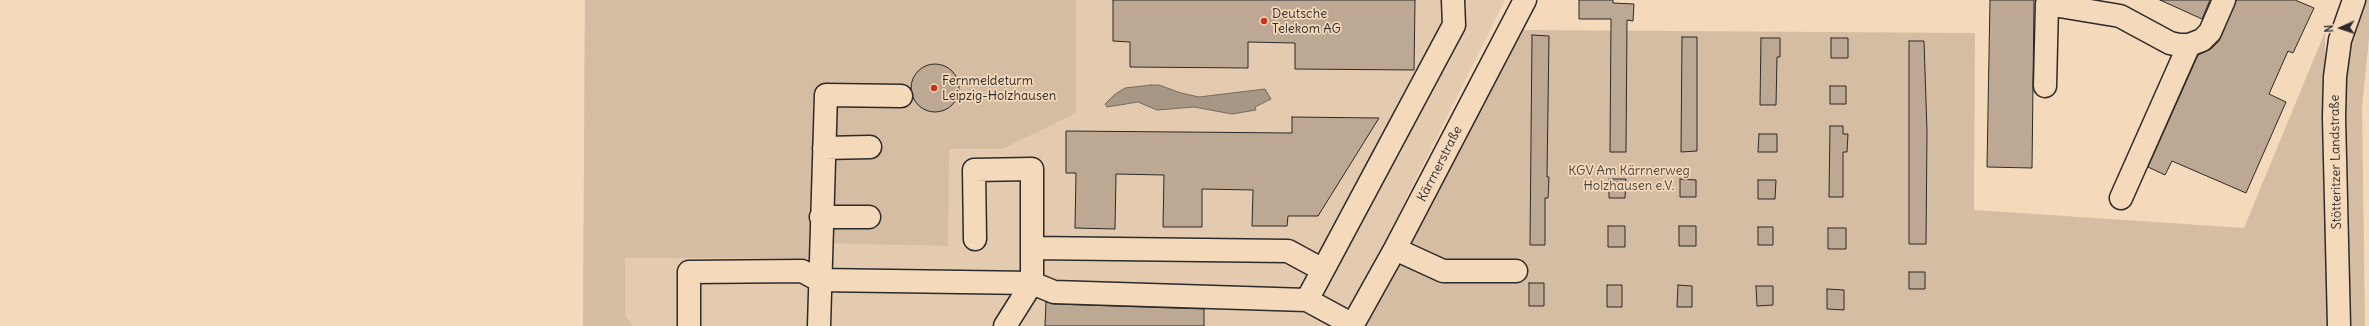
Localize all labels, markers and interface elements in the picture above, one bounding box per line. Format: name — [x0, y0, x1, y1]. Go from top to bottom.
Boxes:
place label: Deutsche Telekom AG — [1272, 6, 1341, 37]
north arrow — [2321, 8, 2361, 48]
marker: Deutsche Telekom AG — [1259, 16, 1269, 26]
text: N — [2322, 24, 2336, 33]
place label: Fernmeldeturm Leipzig-Holzhausen — [942, 73, 1056, 104]
marker: Fernmeldeturm Leipzig-Holzhausen — [929, 83, 939, 93]
street label: Stötteritzer Landstraße — [2327, 95, 2345, 229]
street label: Kärrnerstraße — [1414, 124, 1466, 204]
park label: KGV Am Kärrnerweg Holzhausen e.V. — [1568, 163, 1690, 194]

